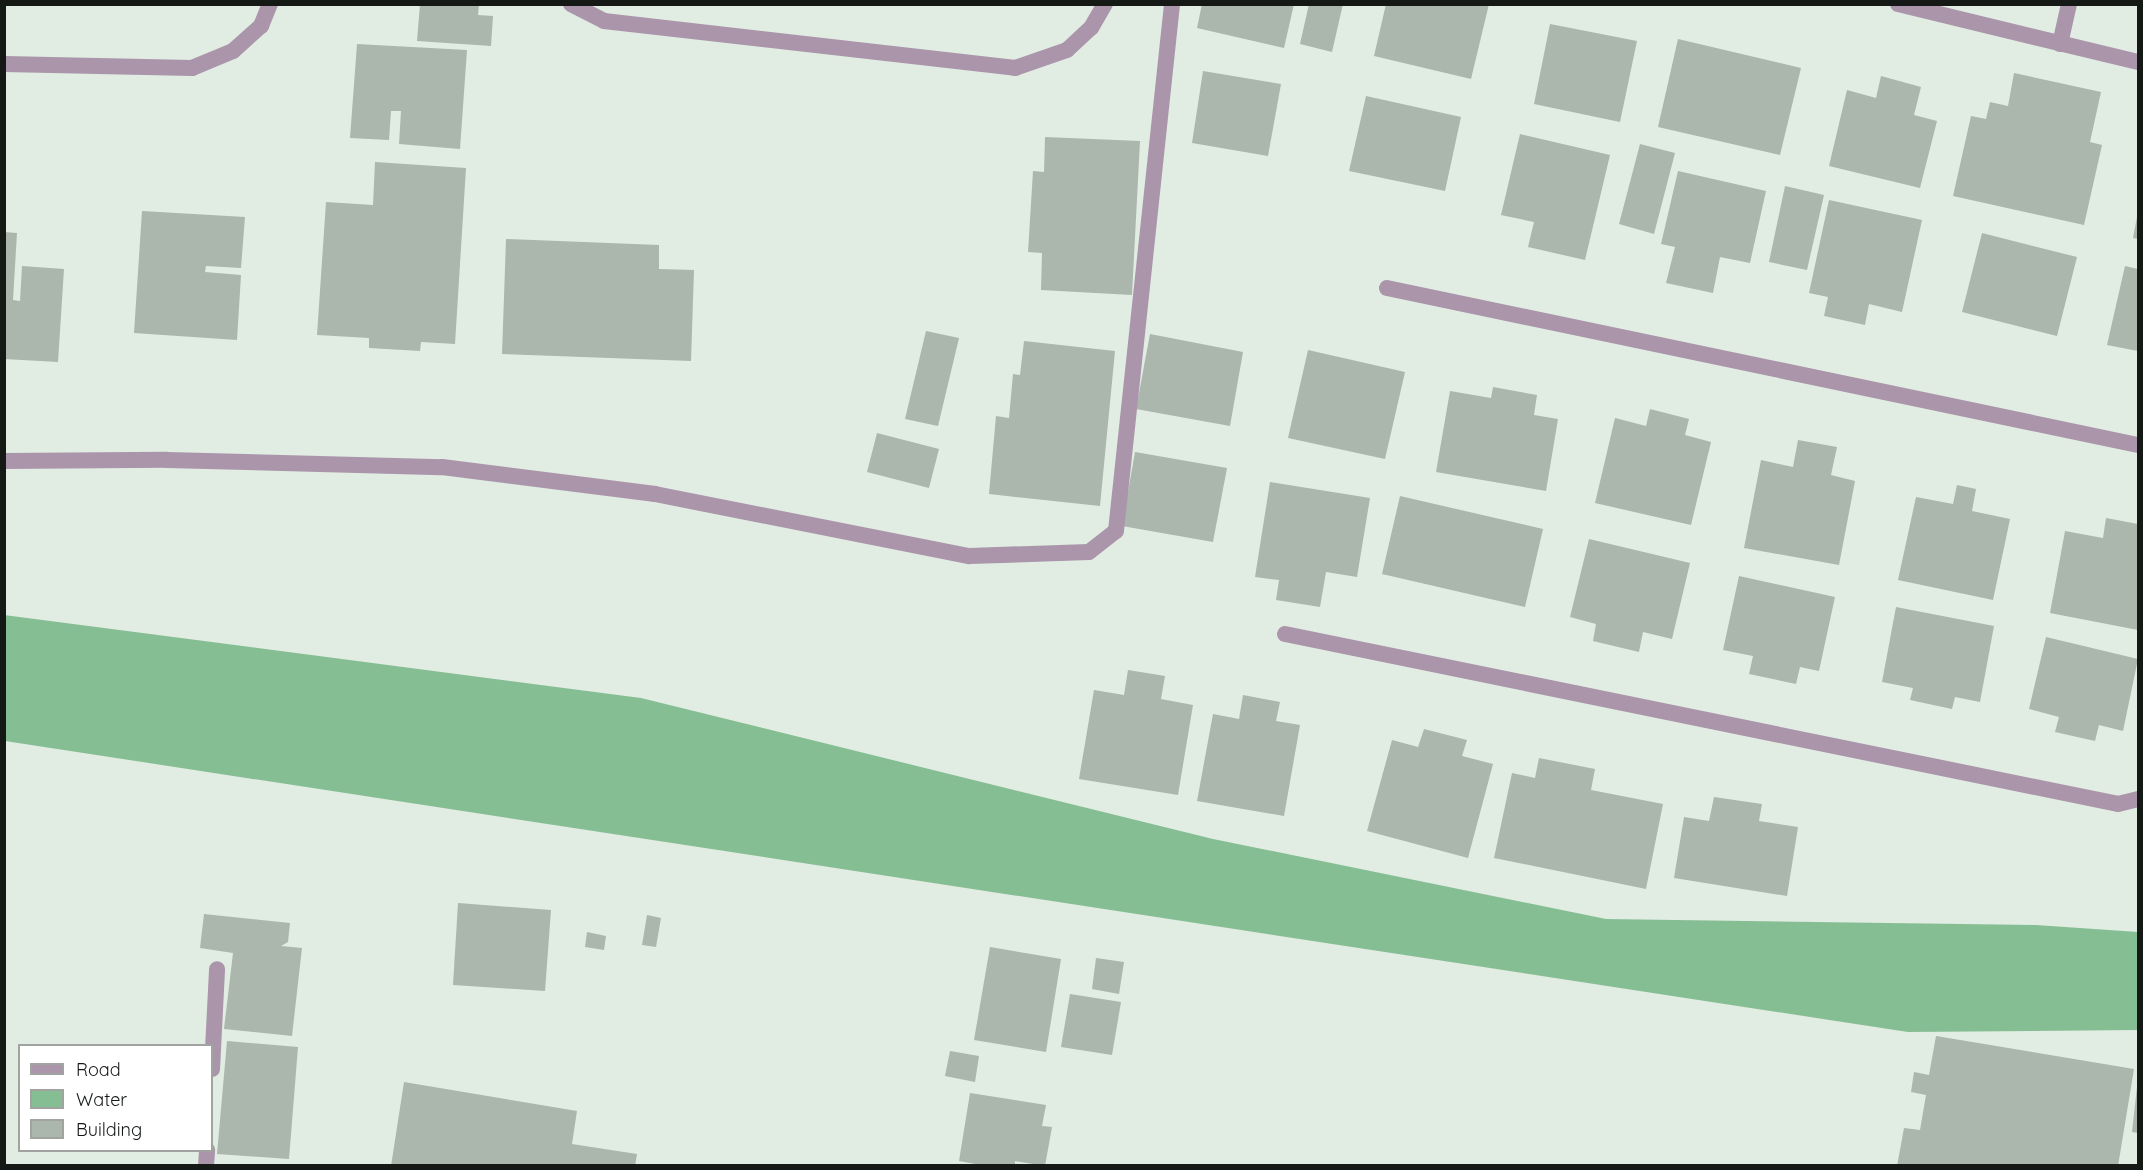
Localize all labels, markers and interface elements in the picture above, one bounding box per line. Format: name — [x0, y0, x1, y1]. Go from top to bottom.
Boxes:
legend — [18, 1044, 213, 1152]
text: Road — [76, 1058, 121, 1081]
text: Water — [76, 1088, 127, 1111]
text: Building — [76, 1118, 142, 1141]

